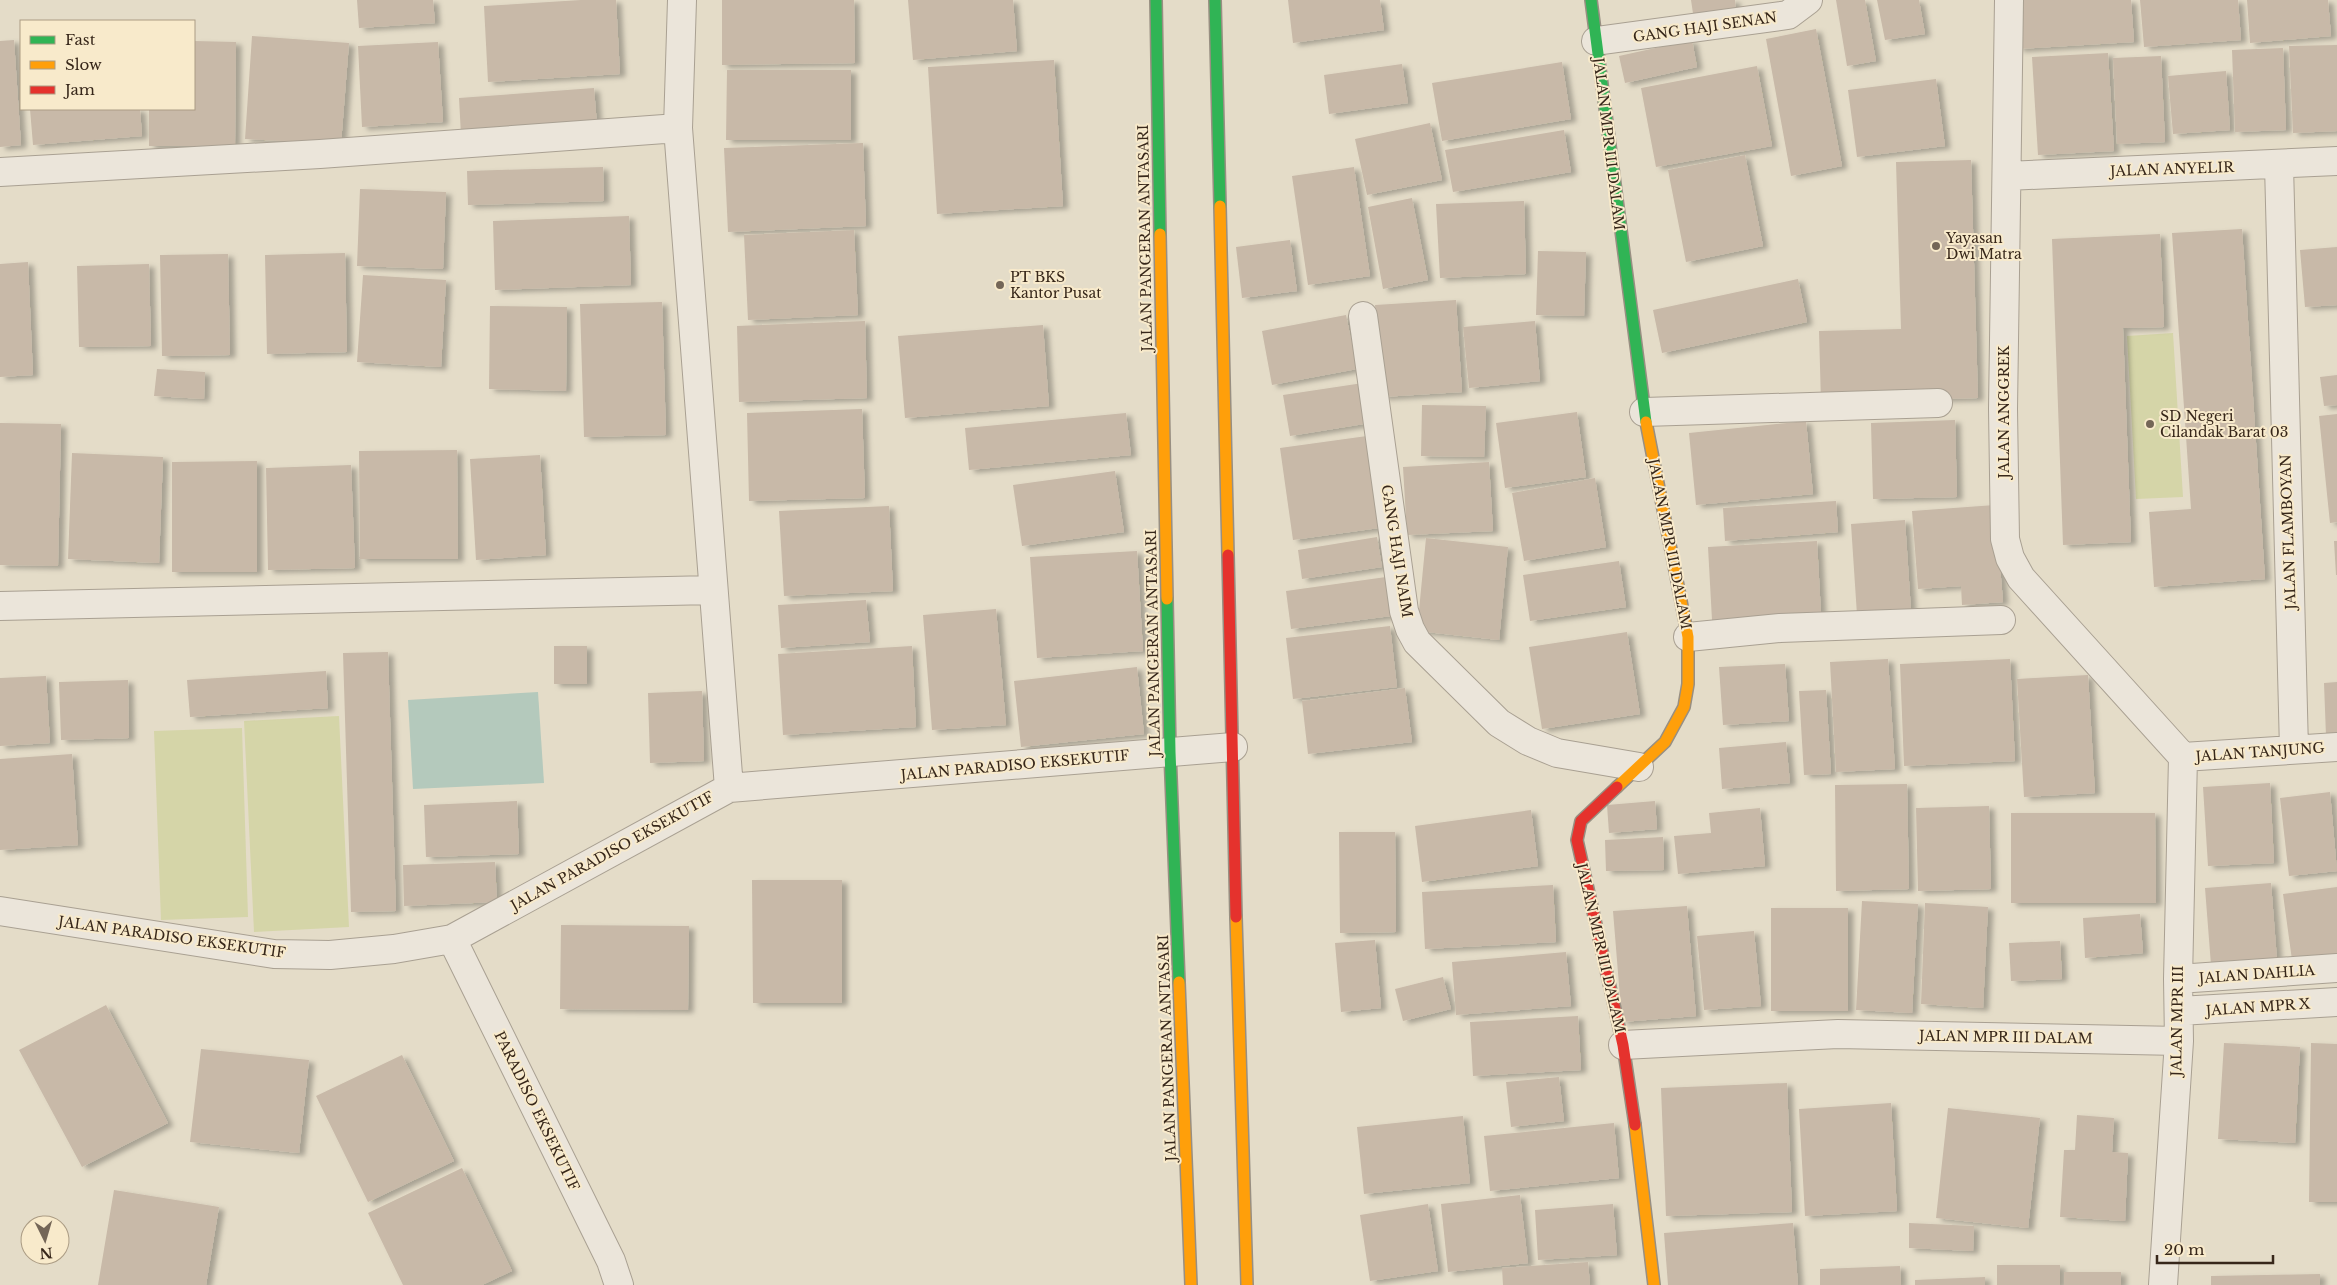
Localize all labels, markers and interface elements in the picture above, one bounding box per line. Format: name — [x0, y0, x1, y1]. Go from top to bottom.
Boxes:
street label: GANG HAJI SENAN — [1632, 8, 1779, 46]
legend — [20, 20, 195, 110]
text: Fast — [65, 30, 96, 49]
text: Slow — [65, 55, 102, 74]
street label: JALAN MPR III DALAM — [1589, 55, 1629, 231]
text: Jam — [63, 80, 95, 99]
street label: JALAN PANGERAN ANTASARI — [1134, 124, 1156, 354]
street label: JALAN ANYELIR — [2108, 158, 2235, 180]
place label: Yayasan Dwi Matra — [1945, 229, 2022, 263]
marker: Yayasan Dwi Matra — [1930, 240, 1942, 252]
place label: PT BKS Kantor Pusat — [1010, 268, 1102, 302]
marker: PT BKS Kantor Pusat — [994, 279, 1006, 291]
street label: JALAN ANGGREK — [1995, 344, 2013, 481]
place label: SD Negeri Cilandak Barat 03 — [2160, 407, 2288, 441]
marker: SD Negeri Cilandak Barat 03 — [2144, 418, 2156, 430]
street label: JALAN FLAMBOYAN — [2276, 454, 2300, 612]
street label: JALAN MPR III DALAM — [1644, 455, 1695, 631]
street label: GANG HAJI NAIM — [1378, 483, 1416, 619]
street label: JALAN PANGERAN ANTASARI — [1142, 529, 1164, 759]
street label: JALAN TANJUNG — [2193, 739, 2325, 766]
street label: JALAN PARADISO EKSEKUTIF — [898, 746, 1131, 784]
street label: JALAN PARADISO EKSEKUTIF — [506, 787, 717, 915]
street label: JALAN MPR III DALAM — [1572, 859, 1629, 1035]
street label: JALAN PARADISO EKSEKUTIF — [55, 912, 287, 962]
street label: JALAN PANGERAN ANTASARI — [1154, 934, 1180, 1164]
street label: JALAN DAHLIA — [2196, 961, 2316, 987]
street label: JALAN MPR III — [2167, 965, 2187, 1079]
street label: JALAN MPR X — [2203, 994, 2311, 1020]
street label: JALAN MPR III DALAM — [1917, 1026, 2093, 1048]
street label: PARADISO EKSEKUTIF — [490, 1028, 584, 1194]
north arrow — [20, 1215, 70, 1265]
scale bar — [2157, 1232, 2273, 1264]
text: 20 m — [2164, 1240, 2204, 1259]
text: N — [39, 1243, 53, 1262]

